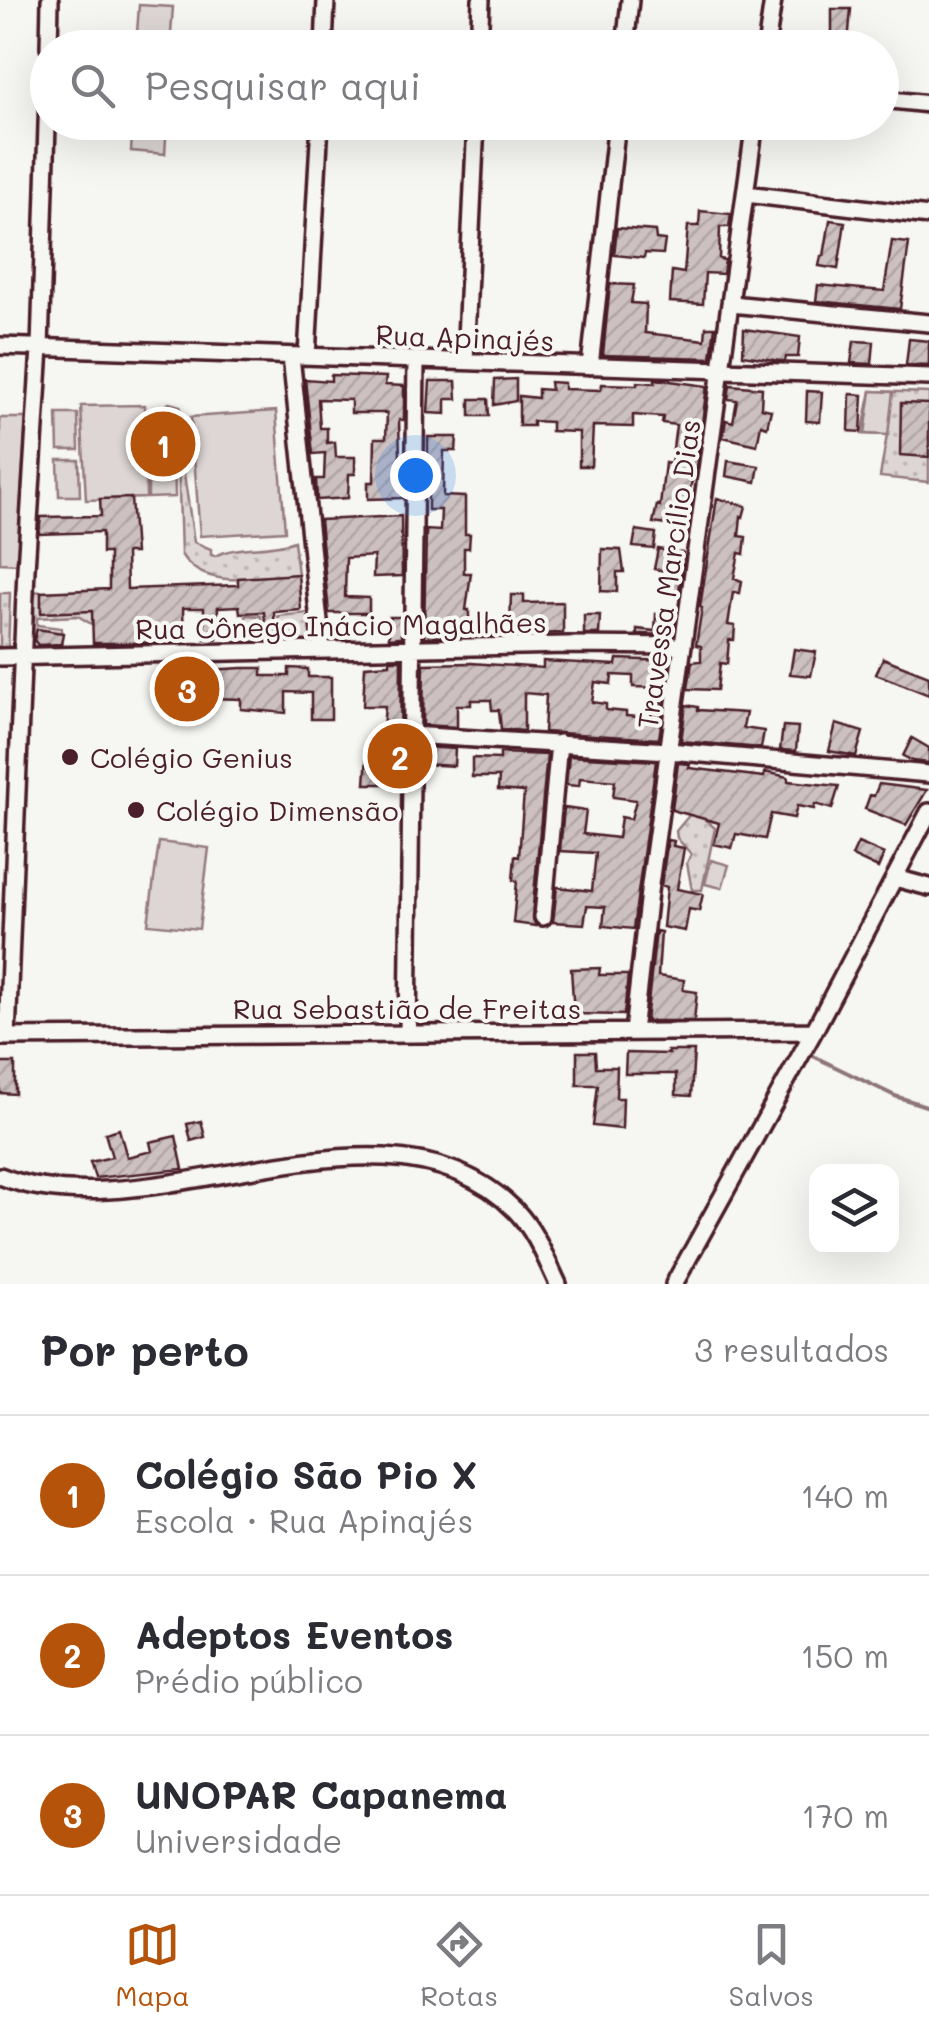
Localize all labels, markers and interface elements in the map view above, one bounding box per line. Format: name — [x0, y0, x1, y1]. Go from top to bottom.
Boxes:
search box — [30, 30, 899, 140]
icon: search — [65, 58, 120, 113]
text: Pesquisar aqui — [145, 60, 421, 110]
street label: Rua Apinajés — [375, 316, 555, 358]
pin: 1 — [130, 406, 196, 482]
street label: Travessa Marcílio Dias — [628, 417, 708, 731]
your location — [390, 450, 441, 501]
street label: Rua Cônego Inácio Magalhães — [135, 603, 547, 647]
pin: 3 — [154, 652, 220, 726]
pin: 2 — [368, 718, 432, 794]
place label: Colégio Genius — [90, 739, 293, 775]
marker: Colégio Genius — [59, 746, 81, 768]
place label: Colégio Dimensão — [156, 792, 399, 828]
marker: Colégio Dimensão — [125, 799, 147, 821]
street label: Rua Sebastião de Freitas — [233, 990, 581, 1026]
map controls — [809, 1164, 899, 1254]
button: layers — [809, 1164, 899, 1254]
text: Por perto — [40, 1322, 249, 1377]
text: 3 resultados — [694, 1328, 889, 1370]
text: Colégio São Pio X — [135, 1449, 478, 1499]
text: 1 — [65, 1474, 80, 1516]
text: 140 m — [800, 1474, 889, 1516]
text: Escola · Rua Apinajés — [135, 1499, 473, 1541]
text: Adeptos Eventos — [135, 1609, 453, 1659]
text: 2 — [64, 1634, 81, 1676]
text: 150 m — [801, 1634, 889, 1676]
text: Prédio público — [135, 1659, 363, 1701]
text: UNOPAR Capanema — [135, 1769, 508, 1819]
text: 3 — [63, 1794, 82, 1836]
text: 170 m — [801, 1794, 889, 1836]
text: Universidade — [135, 1819, 342, 1861]
tab: Mapa — [115, 1917, 190, 2013]
tab: Rotas — [420, 1917, 498, 2013]
tab: Salvos — [729, 1917, 814, 2013]

